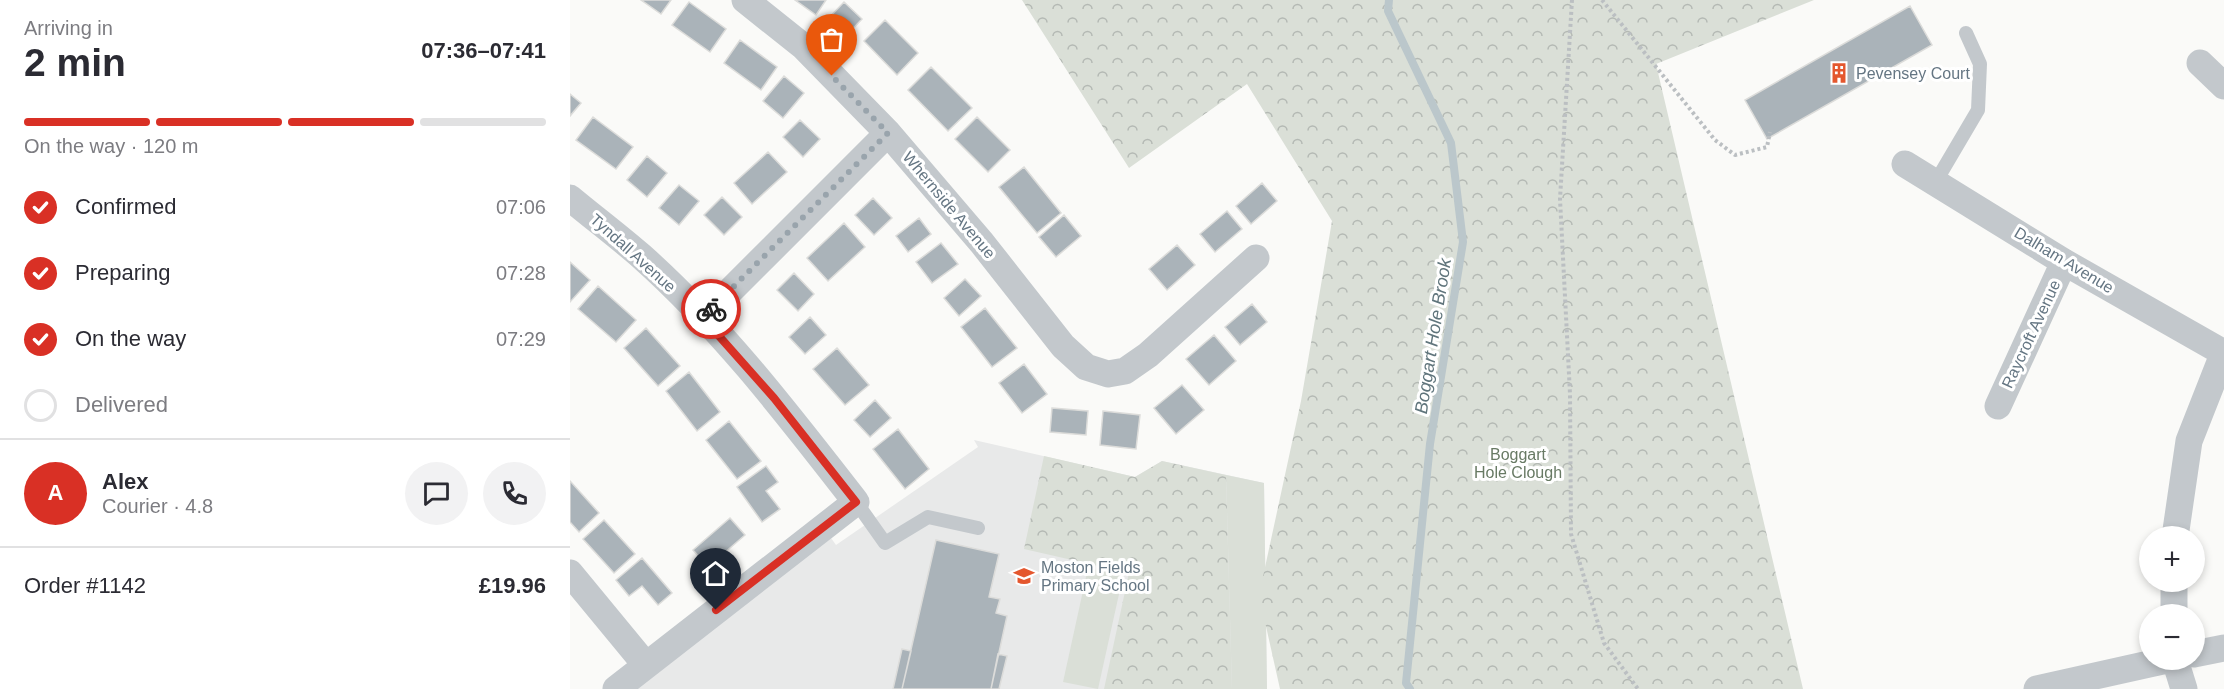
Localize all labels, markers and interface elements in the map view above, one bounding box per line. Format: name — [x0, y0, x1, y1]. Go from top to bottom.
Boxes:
pin — [806, 14, 857, 76]
text: Arriving in — [24, 17, 113, 39]
icon: bag — [815, 23, 848, 56]
text: 07:36–07:41 — [421, 38, 546, 63]
text: 2 min — [24, 41, 126, 84]
building icon: Pevensey Court — [1827, 61, 1851, 85]
place label: Pevensey Court — [1856, 65, 1970, 82]
text: On the way · 120 m — [24, 135, 199, 157]
street label: Whernside Avenue — [899, 148, 999, 262]
icon: check — [24, 191, 57, 224]
text: Confirmed — [75, 194, 176, 219]
text: 07:06 — [496, 196, 546, 218]
street label: Tyndall Avenue — [587, 210, 679, 296]
street label: Dalham Avenue — [2011, 224, 2117, 296]
water label: Boggart Hole Brook — [1411, 256, 1455, 415]
icon: check — [24, 257, 57, 290]
text: Preparing — [75, 260, 170, 285]
text: 07:28 — [496, 262, 546, 284]
street label: Raycroft Avenue — [1999, 277, 2063, 391]
courier — [681, 279, 741, 339]
icon: bike — [695, 293, 728, 326]
icon: check — [24, 323, 57, 356]
text: On the way — [75, 326, 186, 351]
text: 07:29 — [496, 328, 546, 350]
text: Delivered — [75, 392, 168, 417]
park label: Boggart Hole Clough — [1474, 446, 1562, 481]
button: chat — [405, 462, 468, 525]
button: phone — [483, 462, 546, 525]
text: Alex — [102, 469, 148, 494]
text: A — [48, 480, 63, 505]
text: Courier · 4.8 — [102, 495, 213, 517]
map controls — [2139, 526, 2205, 670]
button: + — [2139, 526, 2205, 592]
pin — [690, 548, 741, 610]
icon: home — [699, 557, 732, 590]
place label: Moston Fields Primary School — [1041, 559, 1149, 594]
school or university icon: Moston Fields Primary School — [1012, 564, 1036, 588]
text: Order #1142 — [24, 573, 146, 598]
text: £19.96 — [479, 573, 546, 598]
button: − — [2139, 604, 2205, 670]

